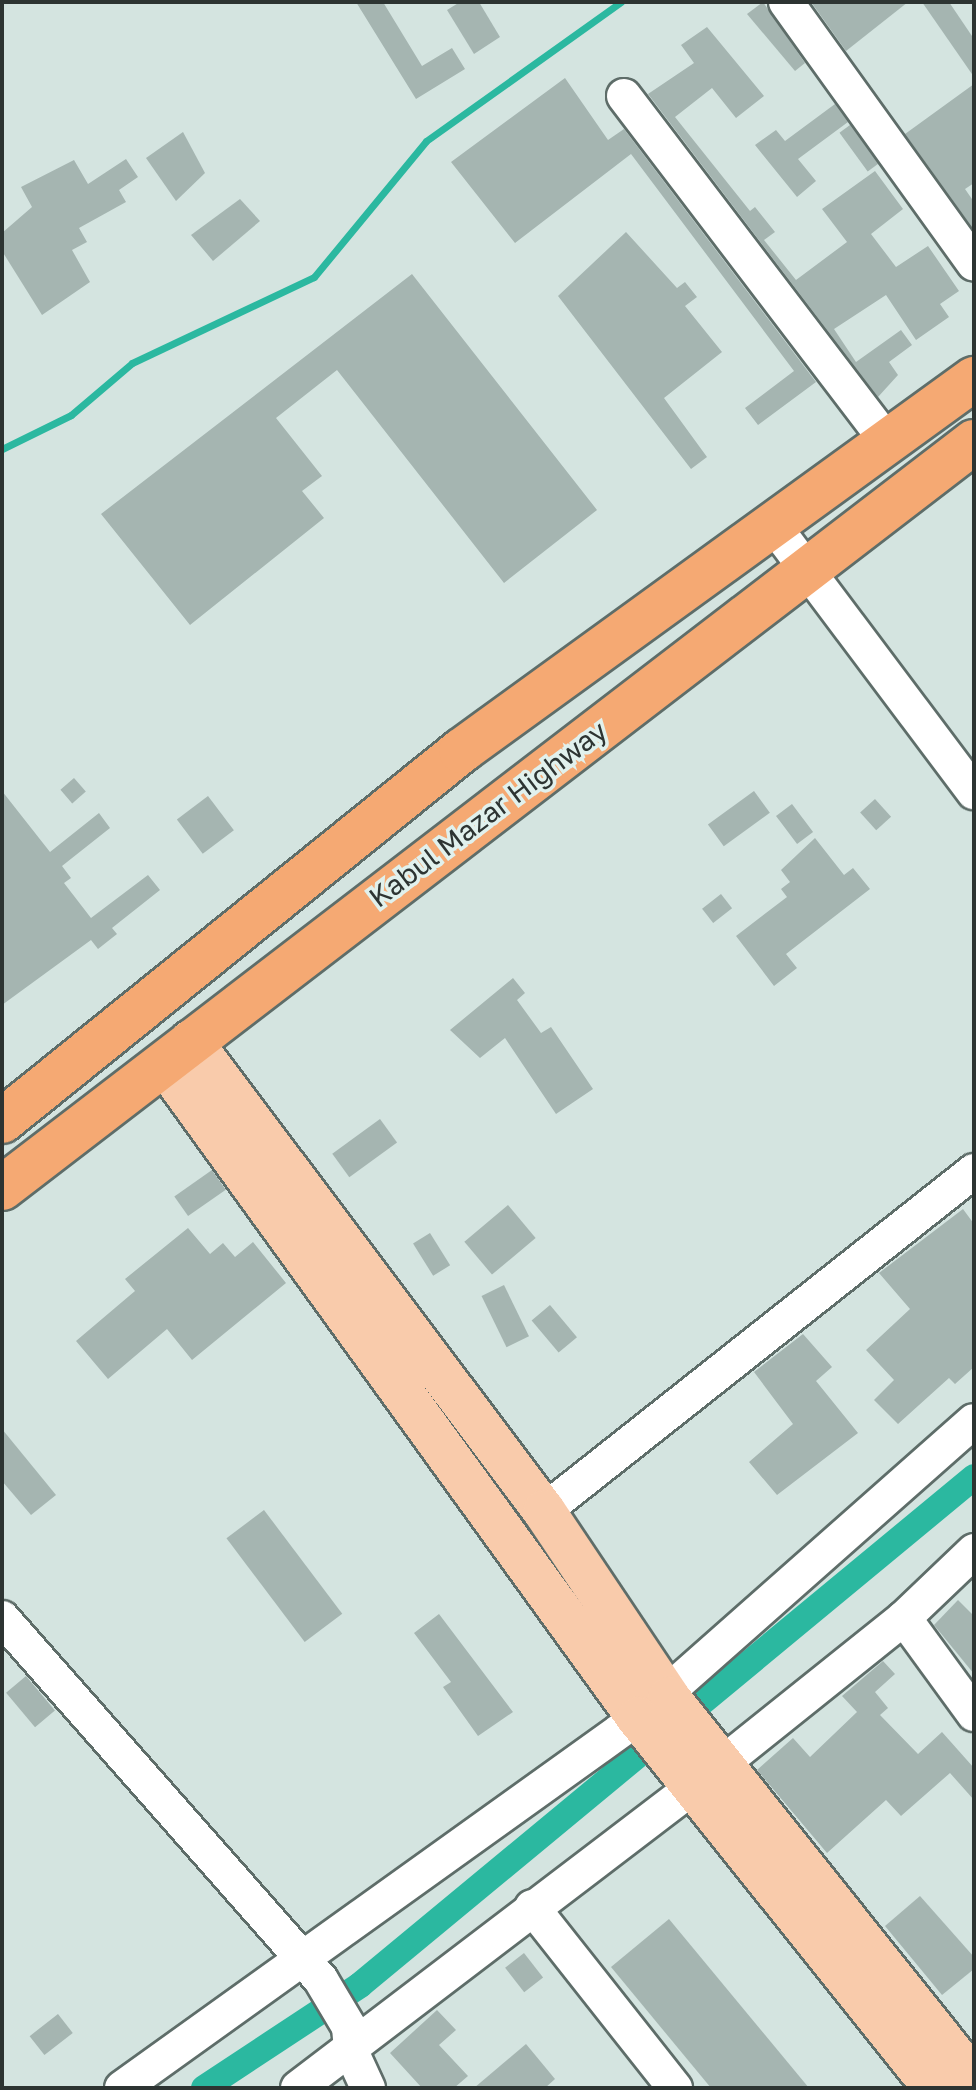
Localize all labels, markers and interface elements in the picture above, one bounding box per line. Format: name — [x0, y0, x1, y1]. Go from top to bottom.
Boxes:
street label: Kabul Mazar Highway — [363, 714, 613, 914]

